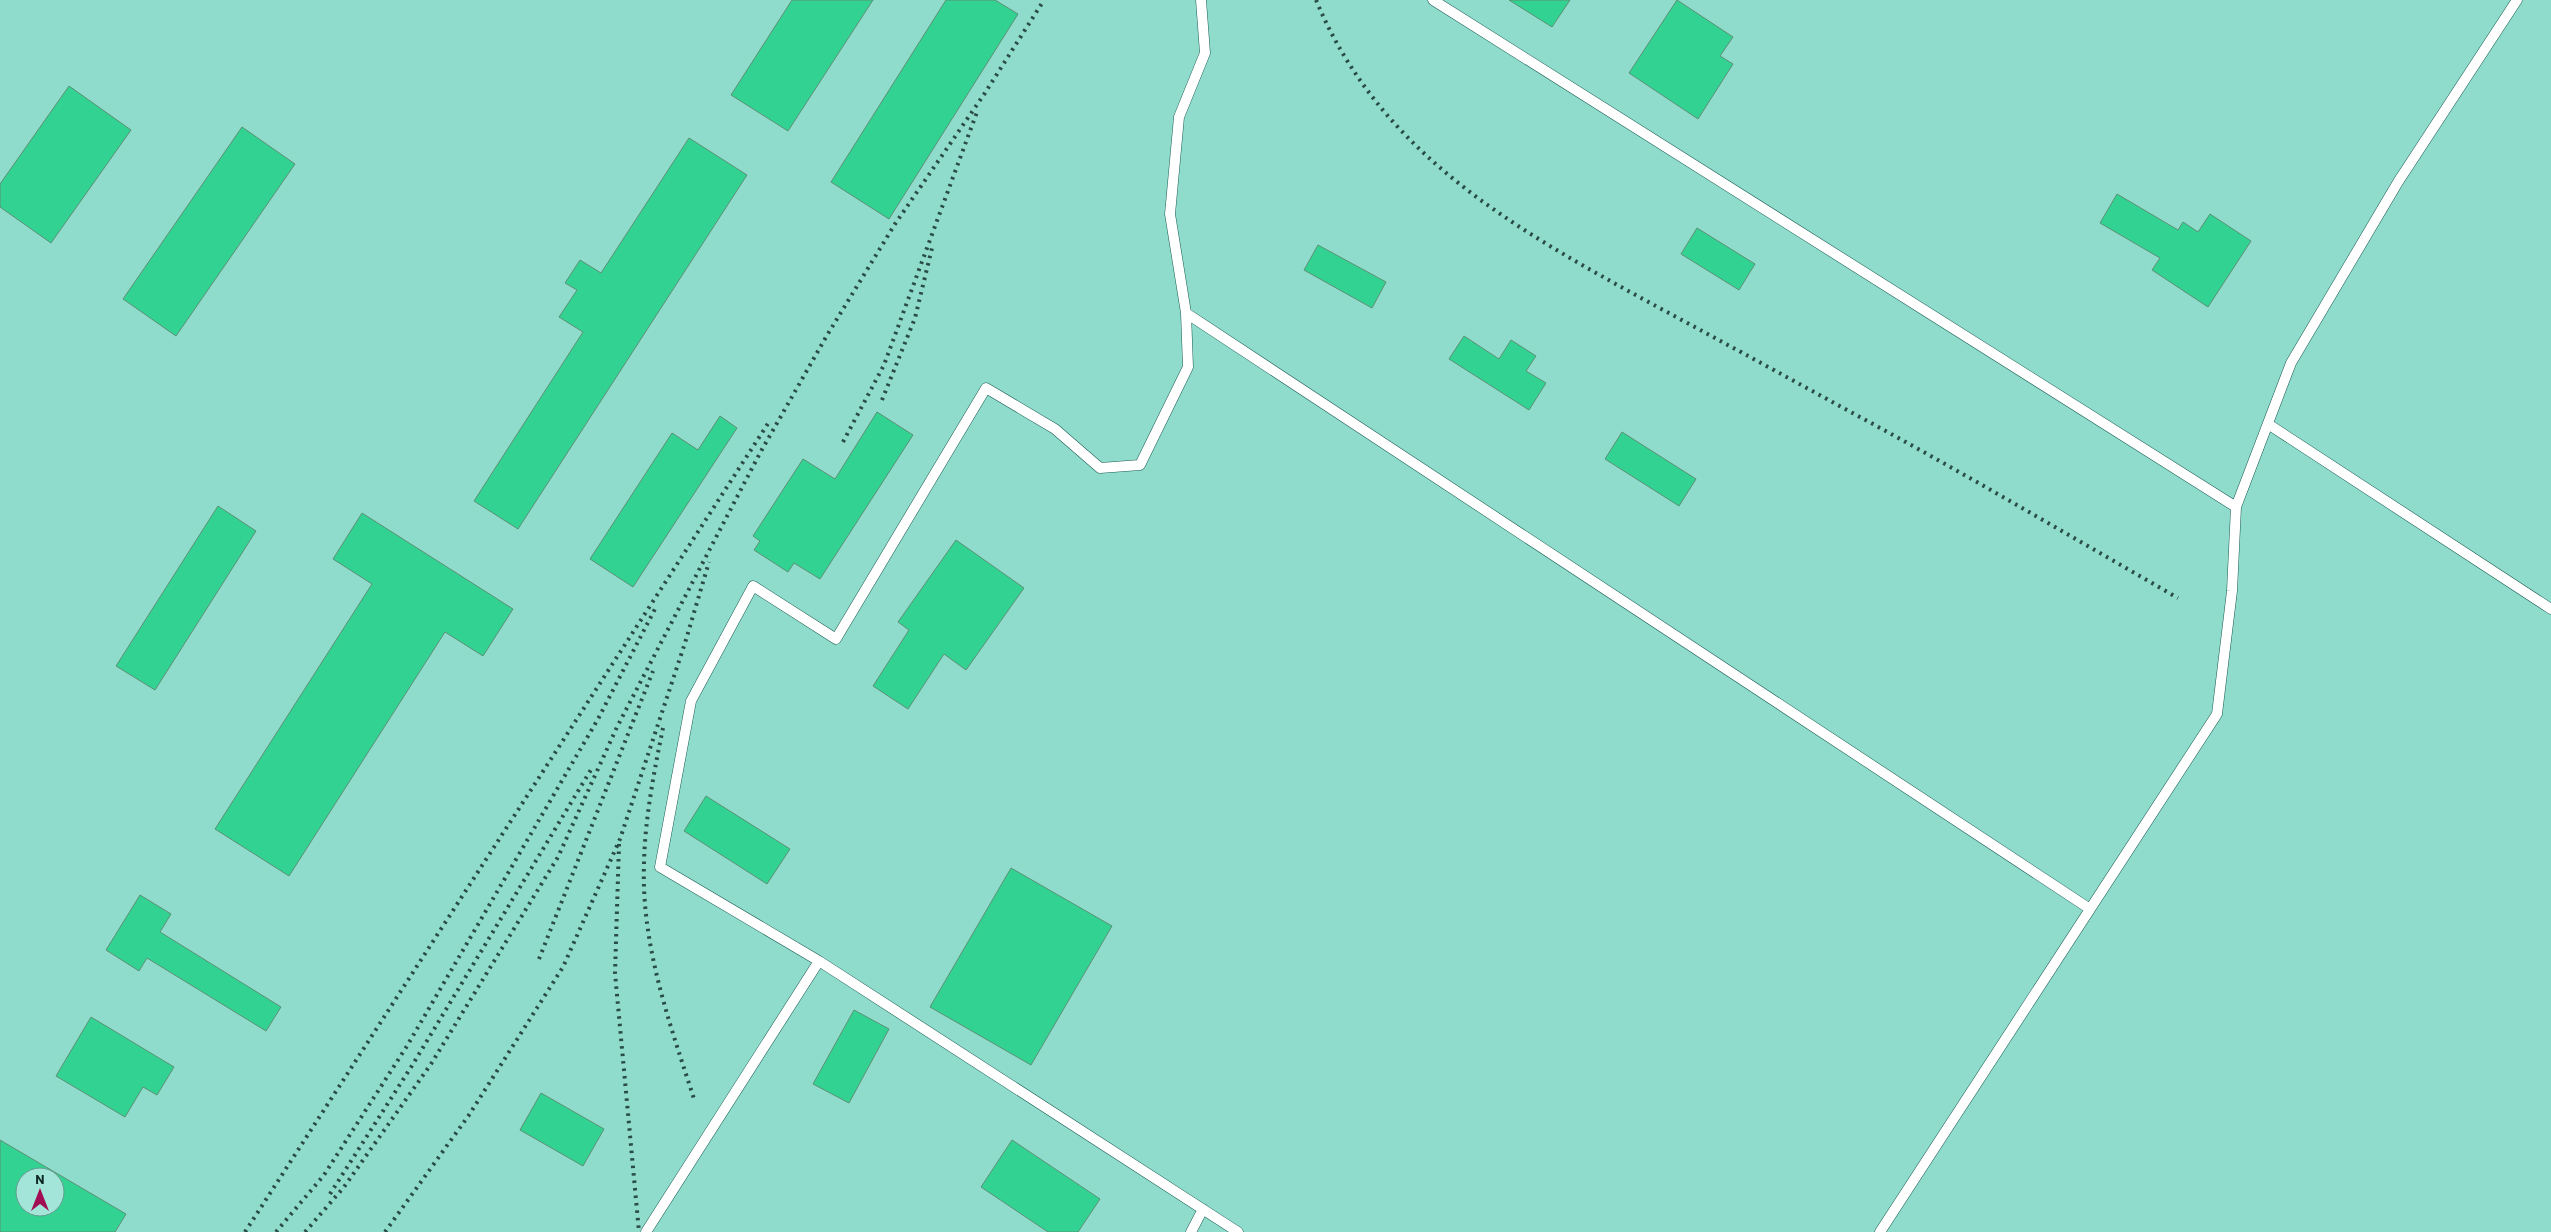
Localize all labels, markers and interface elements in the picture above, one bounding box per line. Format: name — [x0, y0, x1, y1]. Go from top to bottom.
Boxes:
north arrow — [15, 1167, 65, 1217]
text: N — [35, 1170, 45, 1187]

